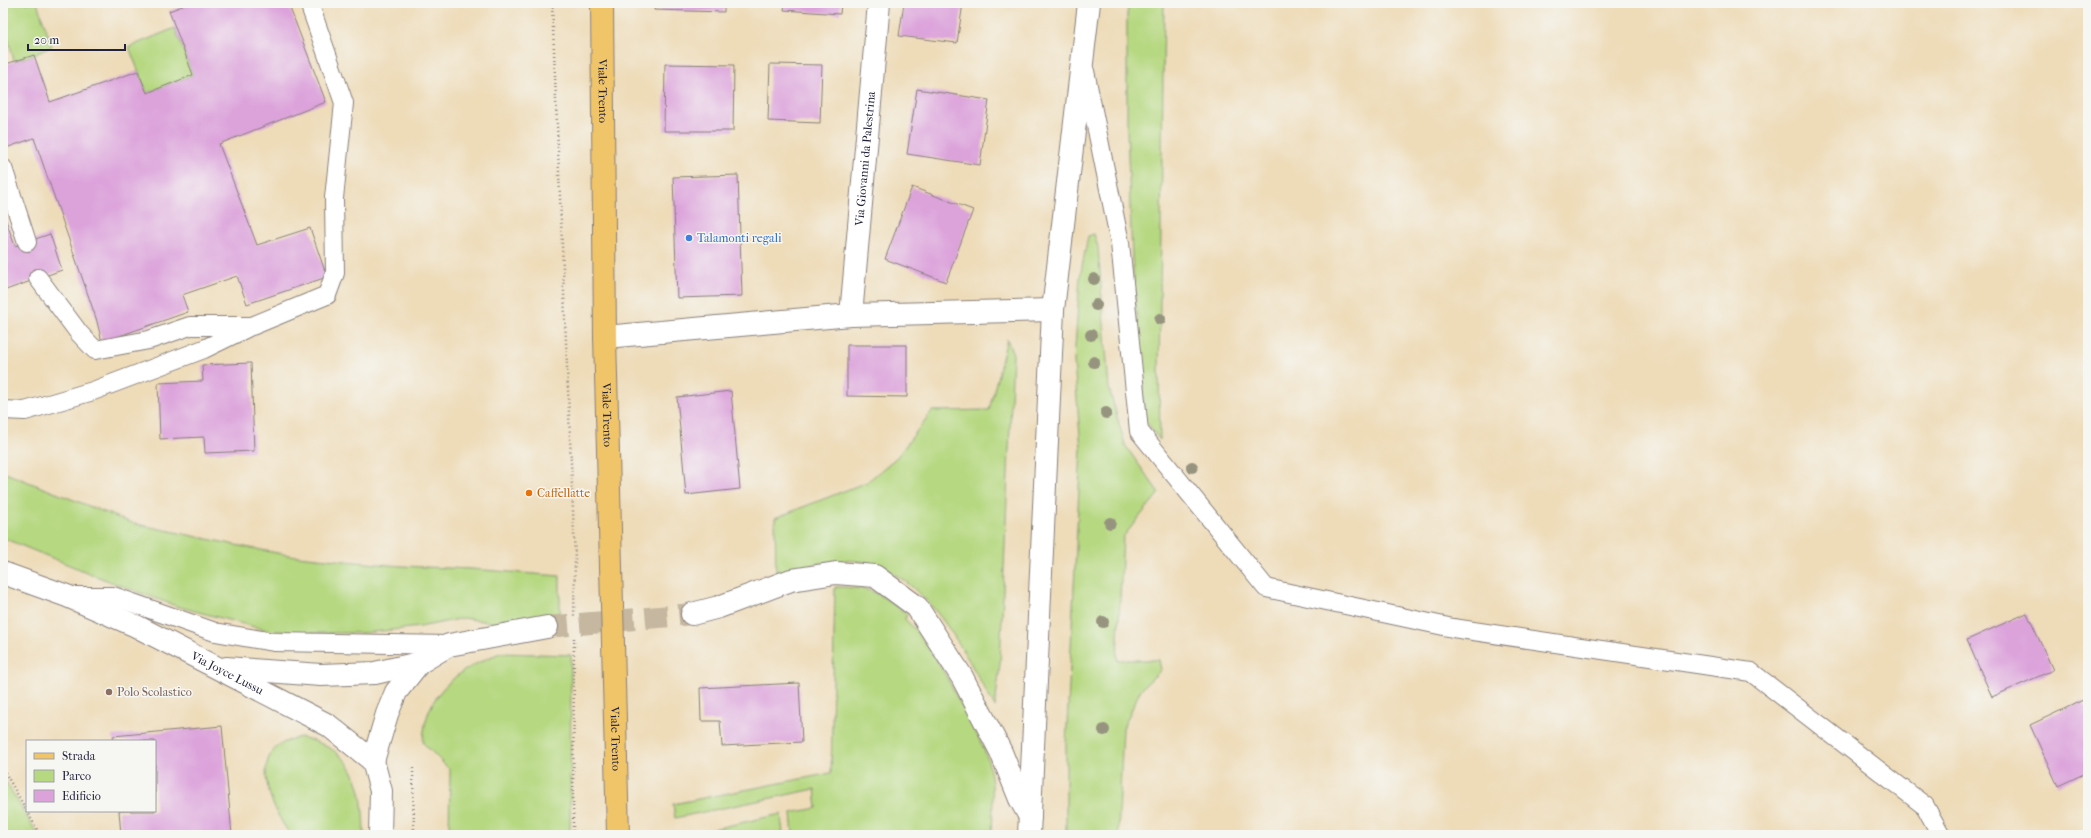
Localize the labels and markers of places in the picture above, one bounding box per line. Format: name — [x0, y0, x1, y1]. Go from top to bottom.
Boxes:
place label: Talamonti regali — [697, 231, 782, 245]
marker: Talamonti regali — [684, 233, 694, 243]
place label: Caffellatte — [537, 486, 590, 500]
marker: Caffellatte — [524, 488, 534, 498]
place label: Polo Scolastico — [117, 685, 192, 699]
marker: Polo Scolastico — [104, 687, 114, 697]

